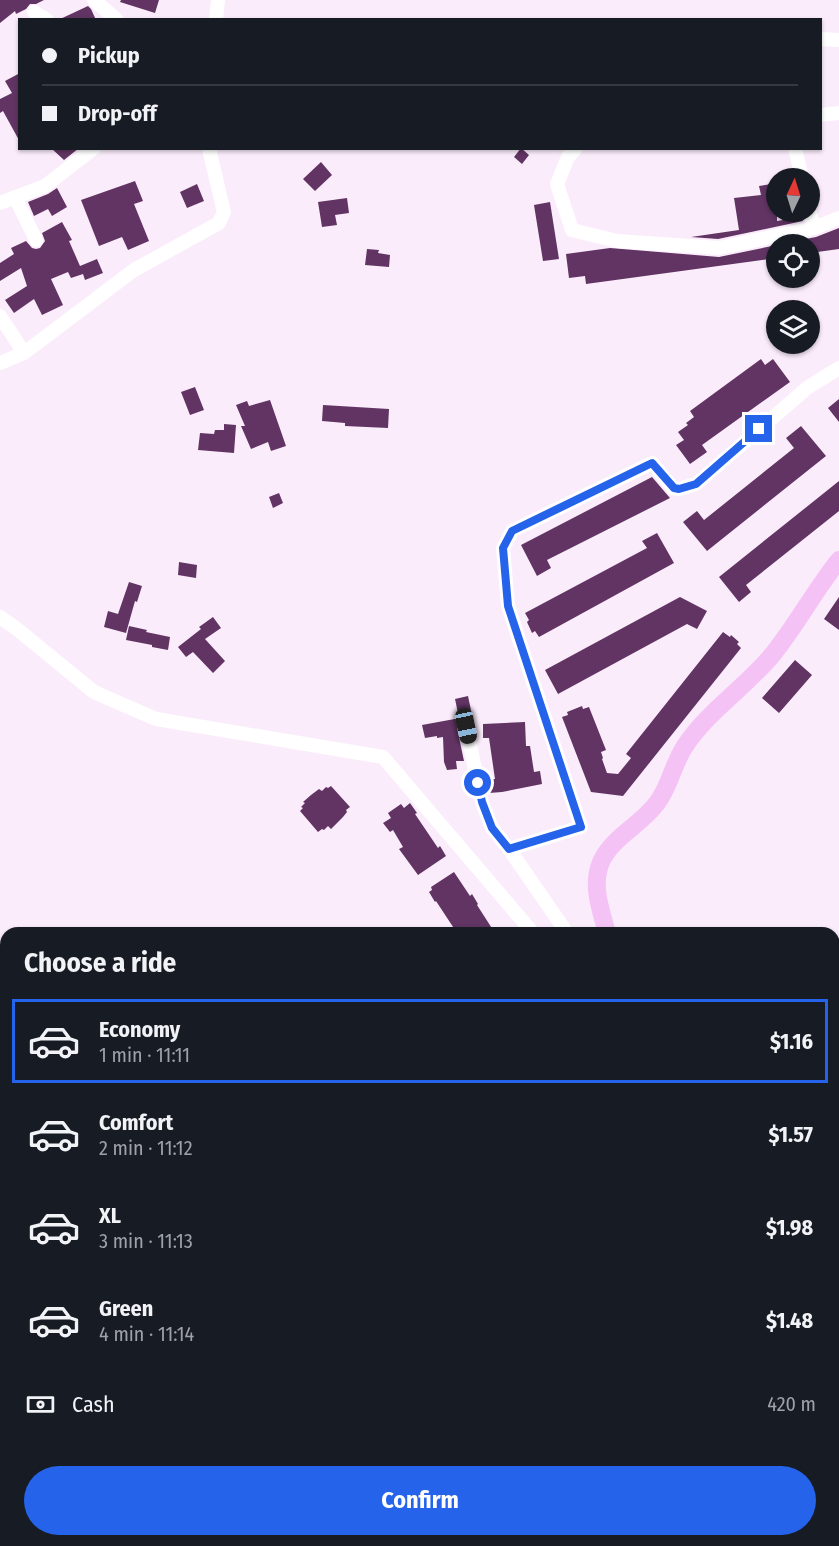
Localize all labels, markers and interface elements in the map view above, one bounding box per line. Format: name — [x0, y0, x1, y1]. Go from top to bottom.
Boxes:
text: Pickup — [78, 42, 140, 69]
text: Drop-off — [78, 100, 157, 127]
north arrow — [766, 168, 820, 222]
map controls — [766, 168, 820, 354]
button: locate — [766, 234, 820, 288]
button: layers — [766, 300, 820, 354]
route end — [745, 415, 772, 442]
car — [453, 707, 479, 745]
route start — [464, 769, 491, 796]
text: Choose a ride — [24, 947, 176, 979]
icon: car — [27, 1014, 81, 1068]
text: Economy — [99, 1016, 180, 1043]
text: $1.16 — [770, 1028, 813, 1055]
text: 1 min · 11:11 — [99, 1043, 190, 1067]
icon: car — [27, 1107, 81, 1161]
text: Comfort — [99, 1109, 173, 1136]
text: $1.57 — [769, 1121, 813, 1148]
text: 2 min · 11:12 — [99, 1136, 192, 1160]
icon: car — [27, 1200, 81, 1254]
text: XL — [99, 1202, 121, 1229]
text: $1.98 — [766, 1214, 813, 1241]
text: 3 min · 11:13 — [99, 1229, 193, 1253]
icon: car — [27, 1293, 81, 1347]
text: Green — [99, 1295, 153, 1322]
text: $1.48 — [766, 1307, 813, 1334]
text: 4 min · 11:14 — [99, 1322, 194, 1346]
icon: cash — [24, 1388, 57, 1421]
text: Cash — [72, 1391, 115, 1418]
text: 420 m — [767, 1392, 816, 1416]
button: Confirm — [24, 1466, 816, 1535]

